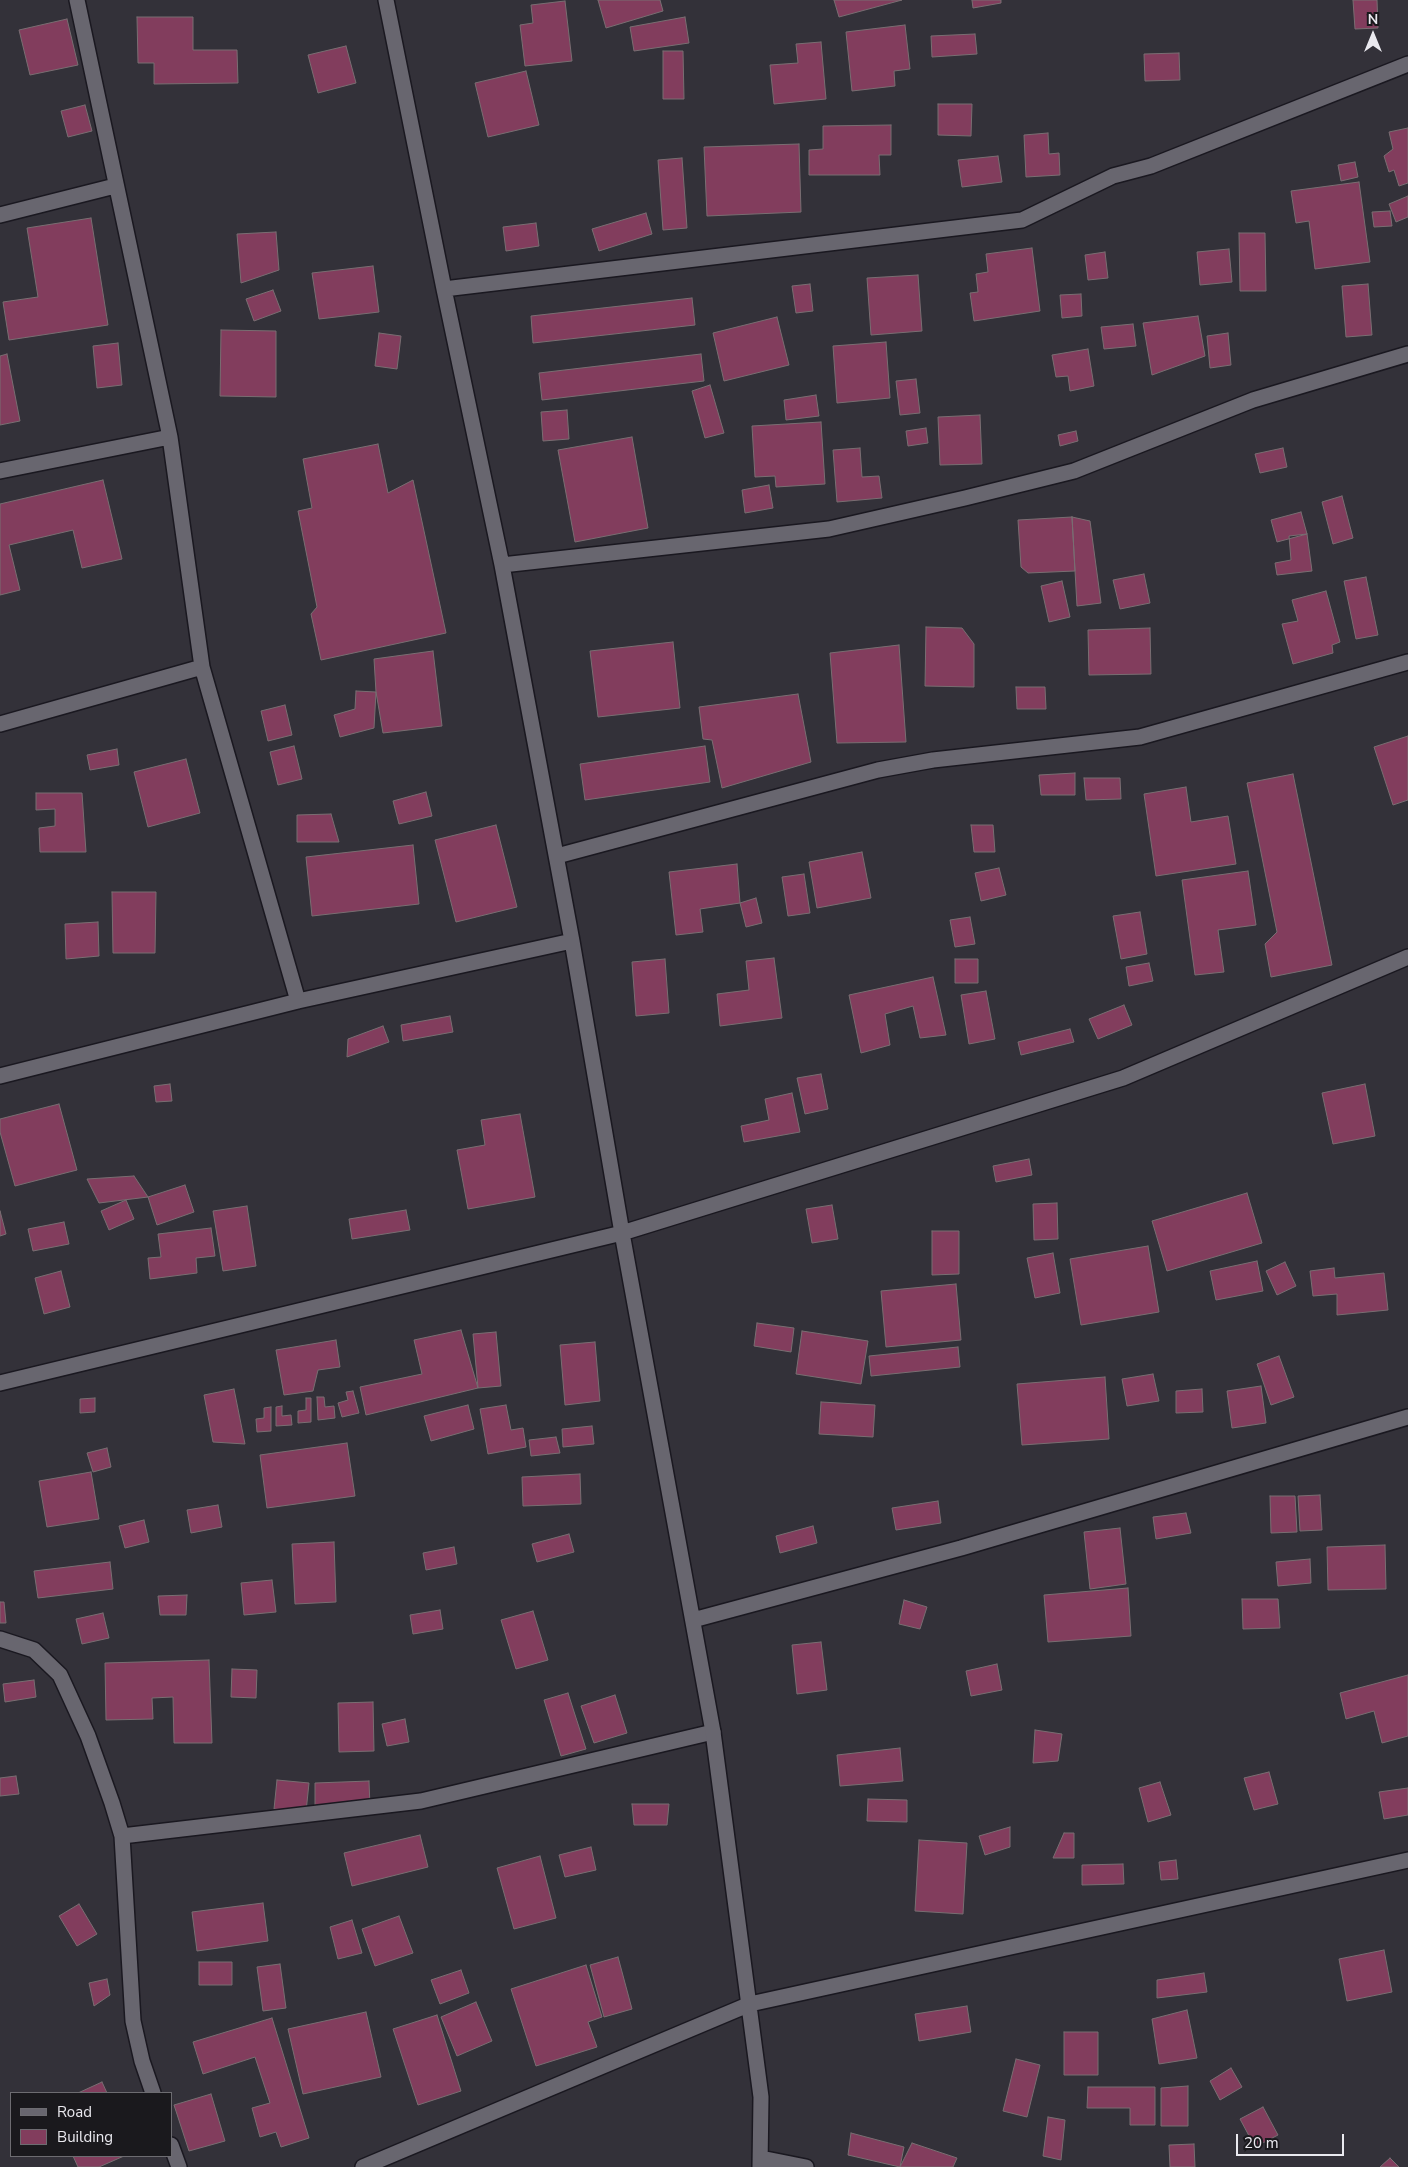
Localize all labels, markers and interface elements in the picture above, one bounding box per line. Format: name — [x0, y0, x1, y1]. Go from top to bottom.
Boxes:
north arrow — [1348, 10, 1398, 60]
text: N — [1368, 10, 1378, 29]
legend — [10, 2092, 172, 2157]
text: Road — [57, 2102, 92, 2122]
scale bar — [1238, 2124, 1346, 2156]
text: Building — [57, 2127, 113, 2147]
text: 20 m — [1244, 2133, 1279, 2153]

